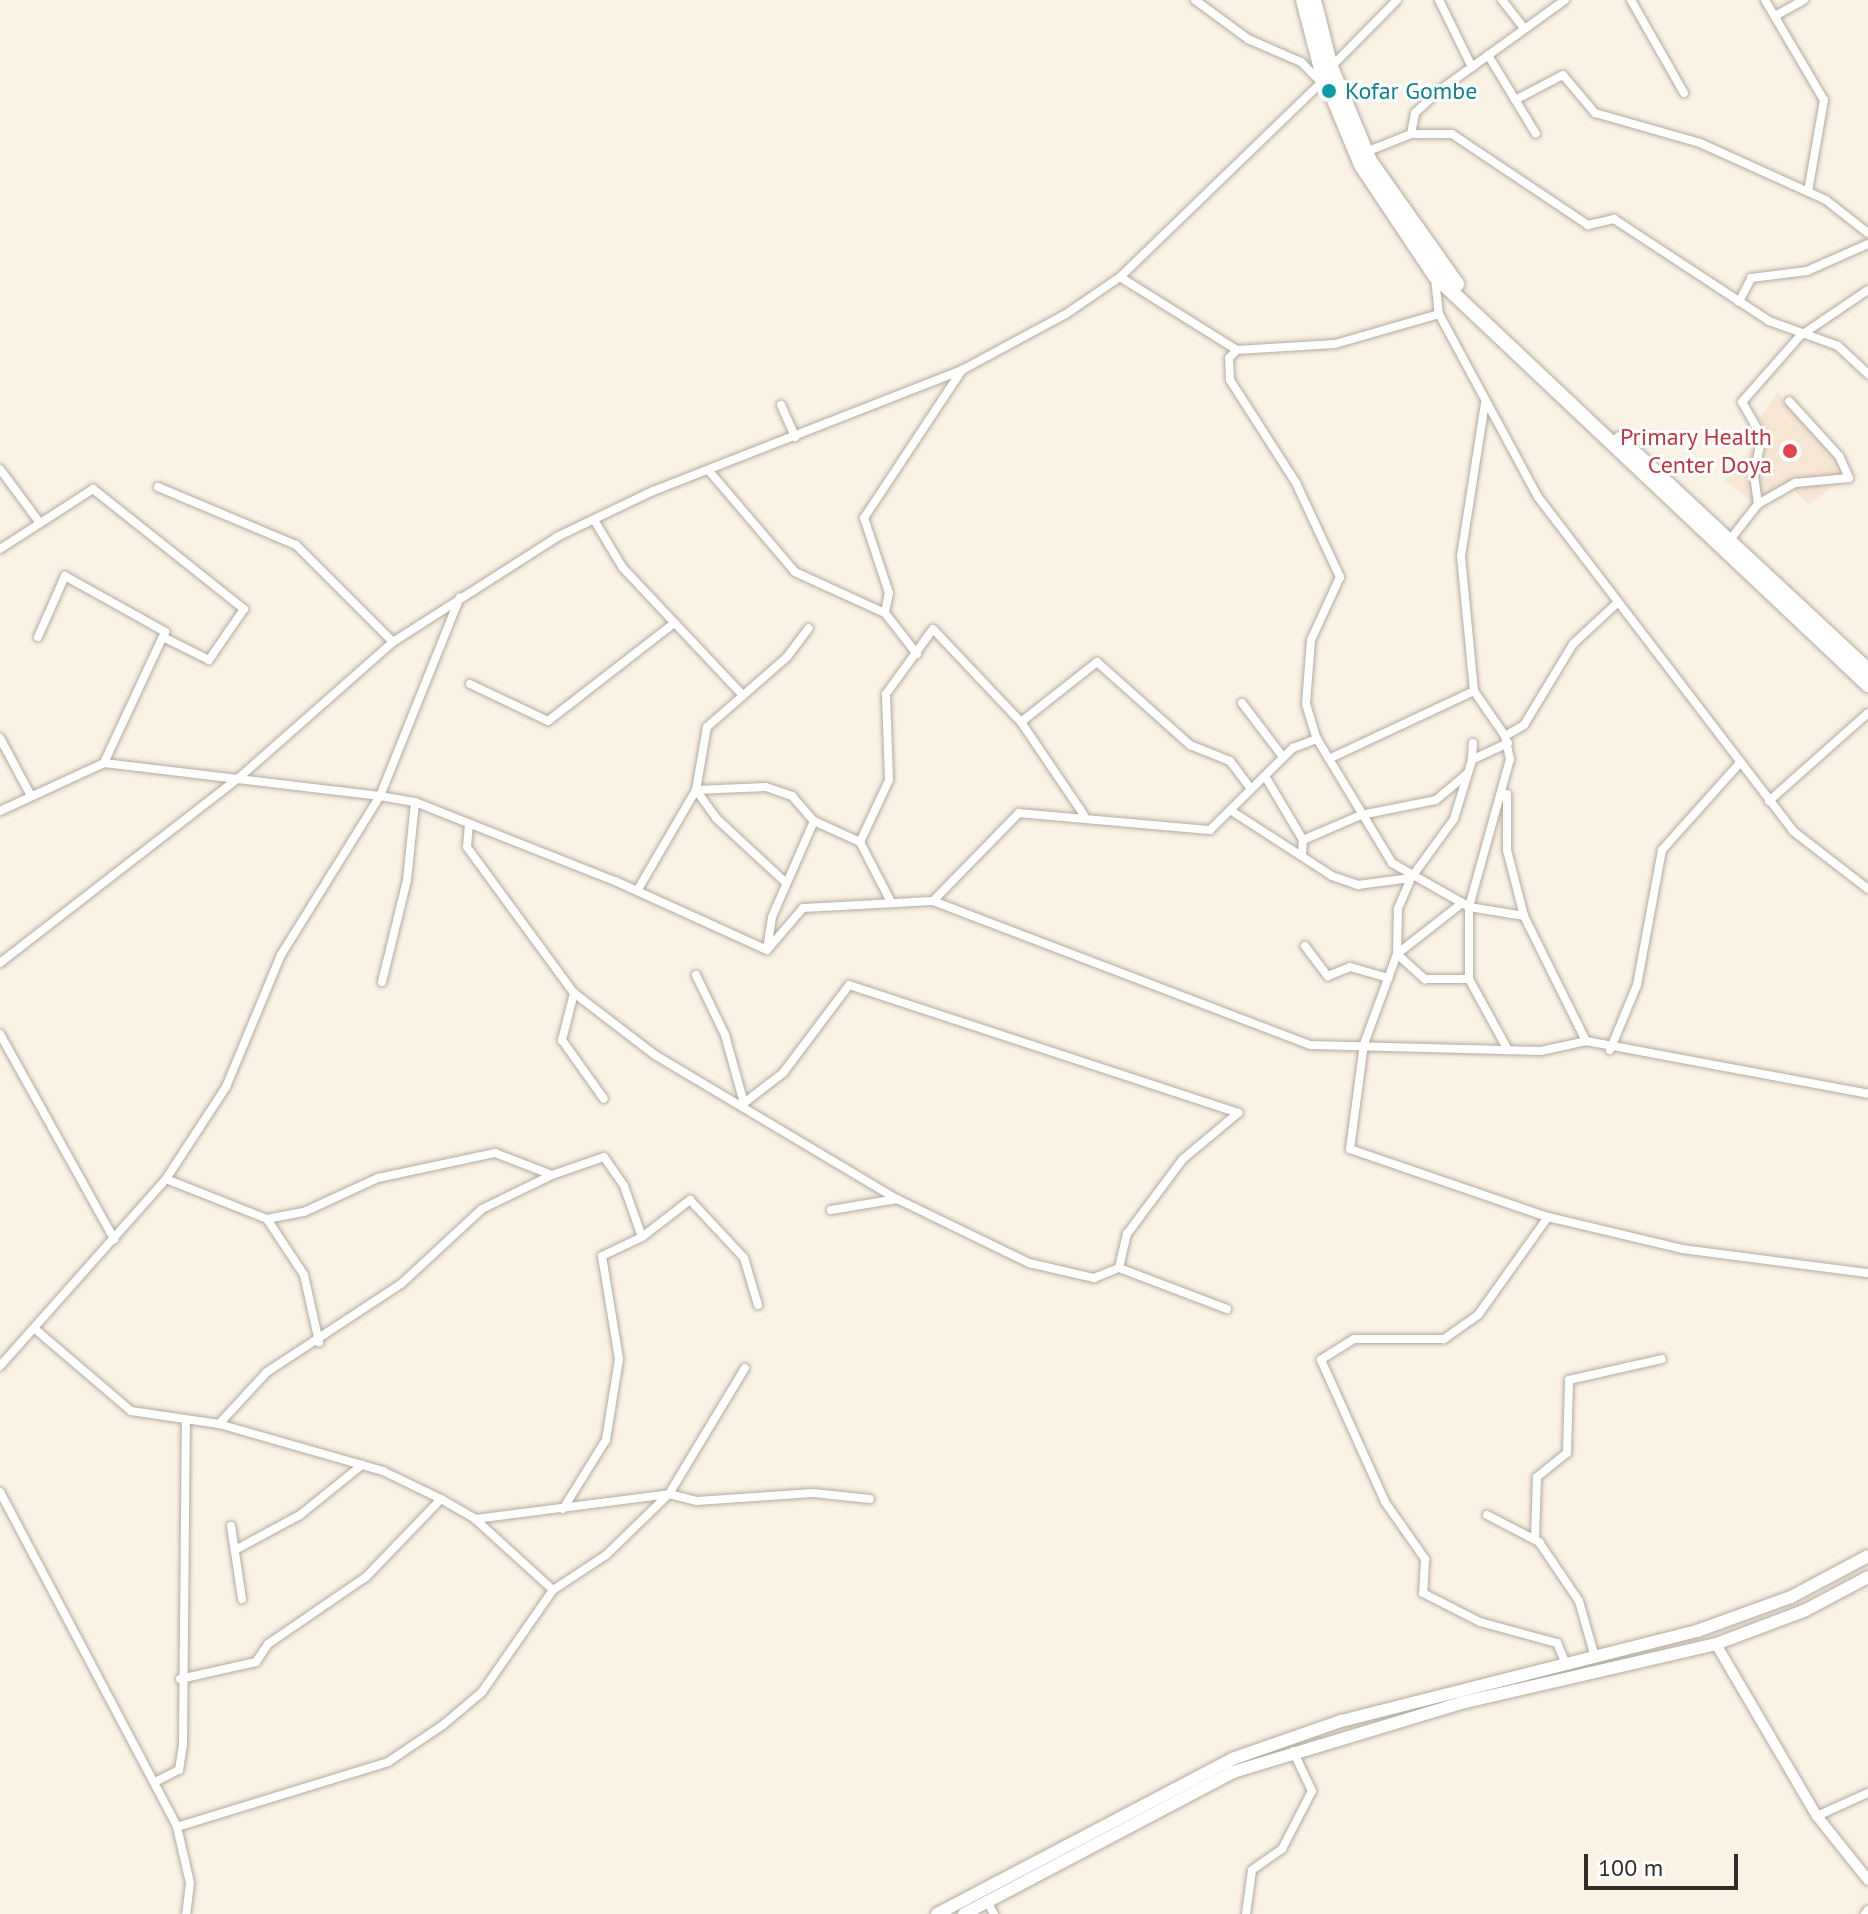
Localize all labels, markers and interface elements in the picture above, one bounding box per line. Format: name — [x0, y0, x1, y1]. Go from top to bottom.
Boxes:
place label: Kofar Gombe — [1345, 77, 1477, 105]
marker: Kofar Gombe — [1320, 82, 1338, 100]
place label: Primary Health Center Doya — [1619, 423, 1772, 479]
marker: Primary Health Center Doya — [1779, 440, 1801, 462]
scale bar — [1588, 1838, 1742, 1888]
text: 100 m — [1598, 1852, 1663, 1883]

